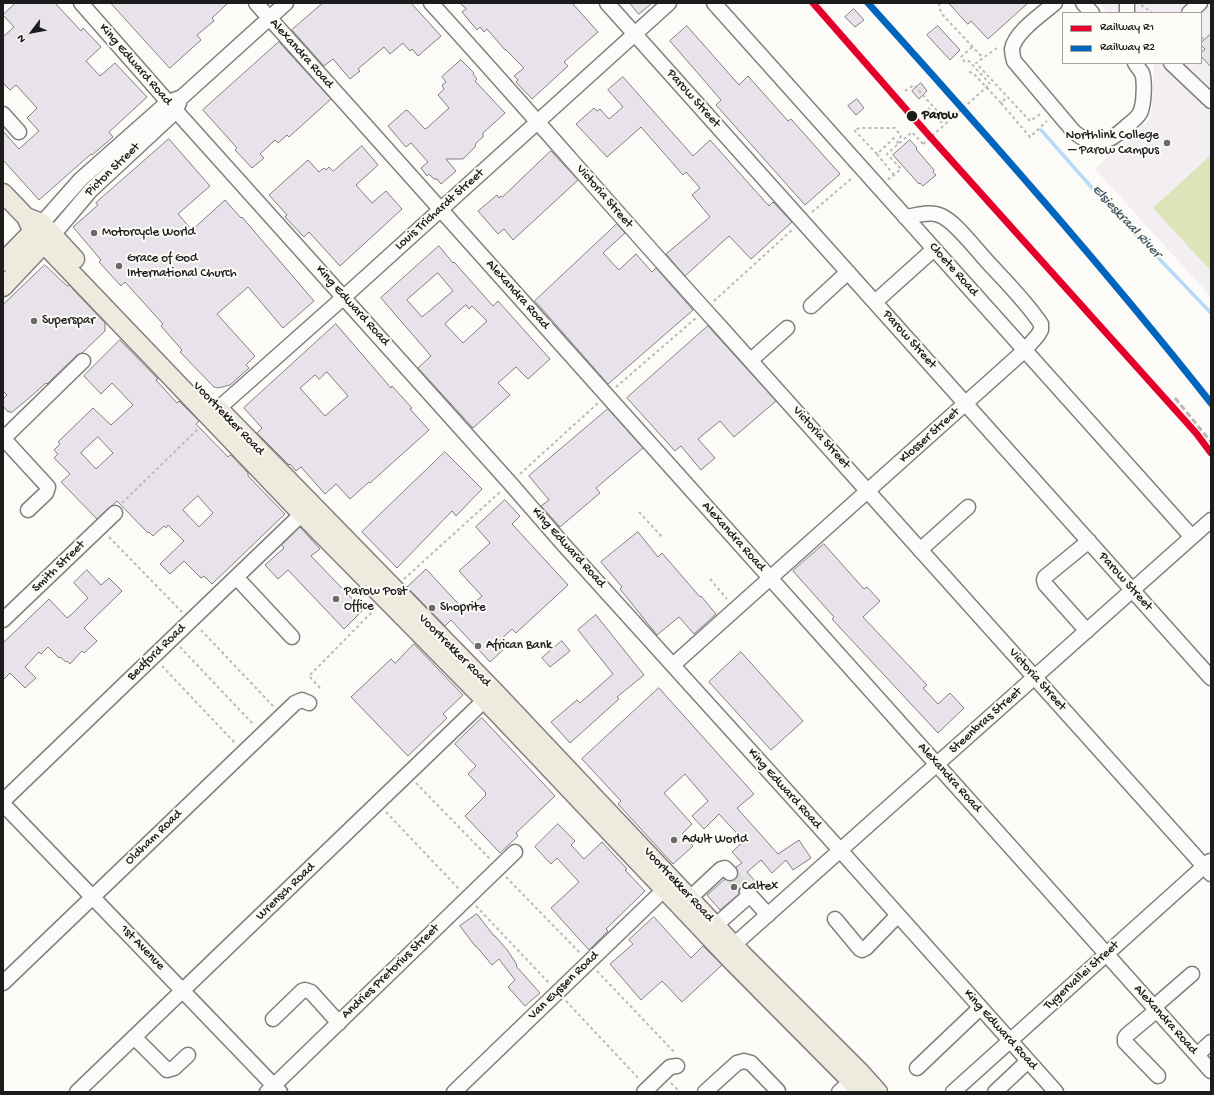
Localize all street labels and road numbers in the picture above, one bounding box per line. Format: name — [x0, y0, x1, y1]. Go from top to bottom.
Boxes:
street label: Alexandra Road — [266, 16, 336, 92]
street label: King Edward Road — [95, 21, 175, 109]
street label: Parow Street — [663, 66, 723, 132]
street label: Picton Street — [82, 140, 144, 200]
street label: Victoria Street — [572, 162, 636, 232]
street label: Louis Trichardt Street — [392, 166, 488, 254]
street label: Cloete Road — [925, 240, 981, 300]
street label: Alexandra Road — [482, 257, 552, 333]
street label: King Edward Road — [312, 262, 392, 350]
street label: Parow Street — [879, 307, 939, 373]
street label: Voortrekker Road — [189, 379, 267, 459]
street label: Victoria Street — [789, 403, 853, 473]
street label: Klosser Street — [897, 405, 963, 467]
street label: Alexandra Road — [698, 499, 768, 575]
street label: King Edward Road — [528, 504, 608, 592]
street label: Smith Street — [29, 538, 89, 596]
street label: Parow Street — [1095, 549, 1155, 615]
street label: Voortrekker Road — [414, 611, 494, 691]
street label: Bedford Road — [124, 621, 190, 685]
street label: Victoria Street — [1005, 645, 1069, 715]
street label: Steenbras Street — [947, 684, 1025, 758]
street label: Alexandra Road — [914, 740, 984, 816]
street label: King Edward Road — [744, 745, 824, 833]
street label: Oldham Road — [122, 807, 186, 869]
street label: Voortrekker Road — [639, 844, 717, 926]
street label: Wrensch Road — [253, 860, 319, 924]
street label: Andries Pretorius Street — [339, 921, 443, 1023]
street label: 1st Avenue — [116, 922, 168, 974]
street label: Tygervallei Street — [1041, 938, 1123, 1014]
street label: Van Eyssen Road — [525, 948, 603, 1024]
street label: Alexandra Road — [1130, 982, 1200, 1058]
street label: King Edward Road — [960, 986, 1040, 1074]

